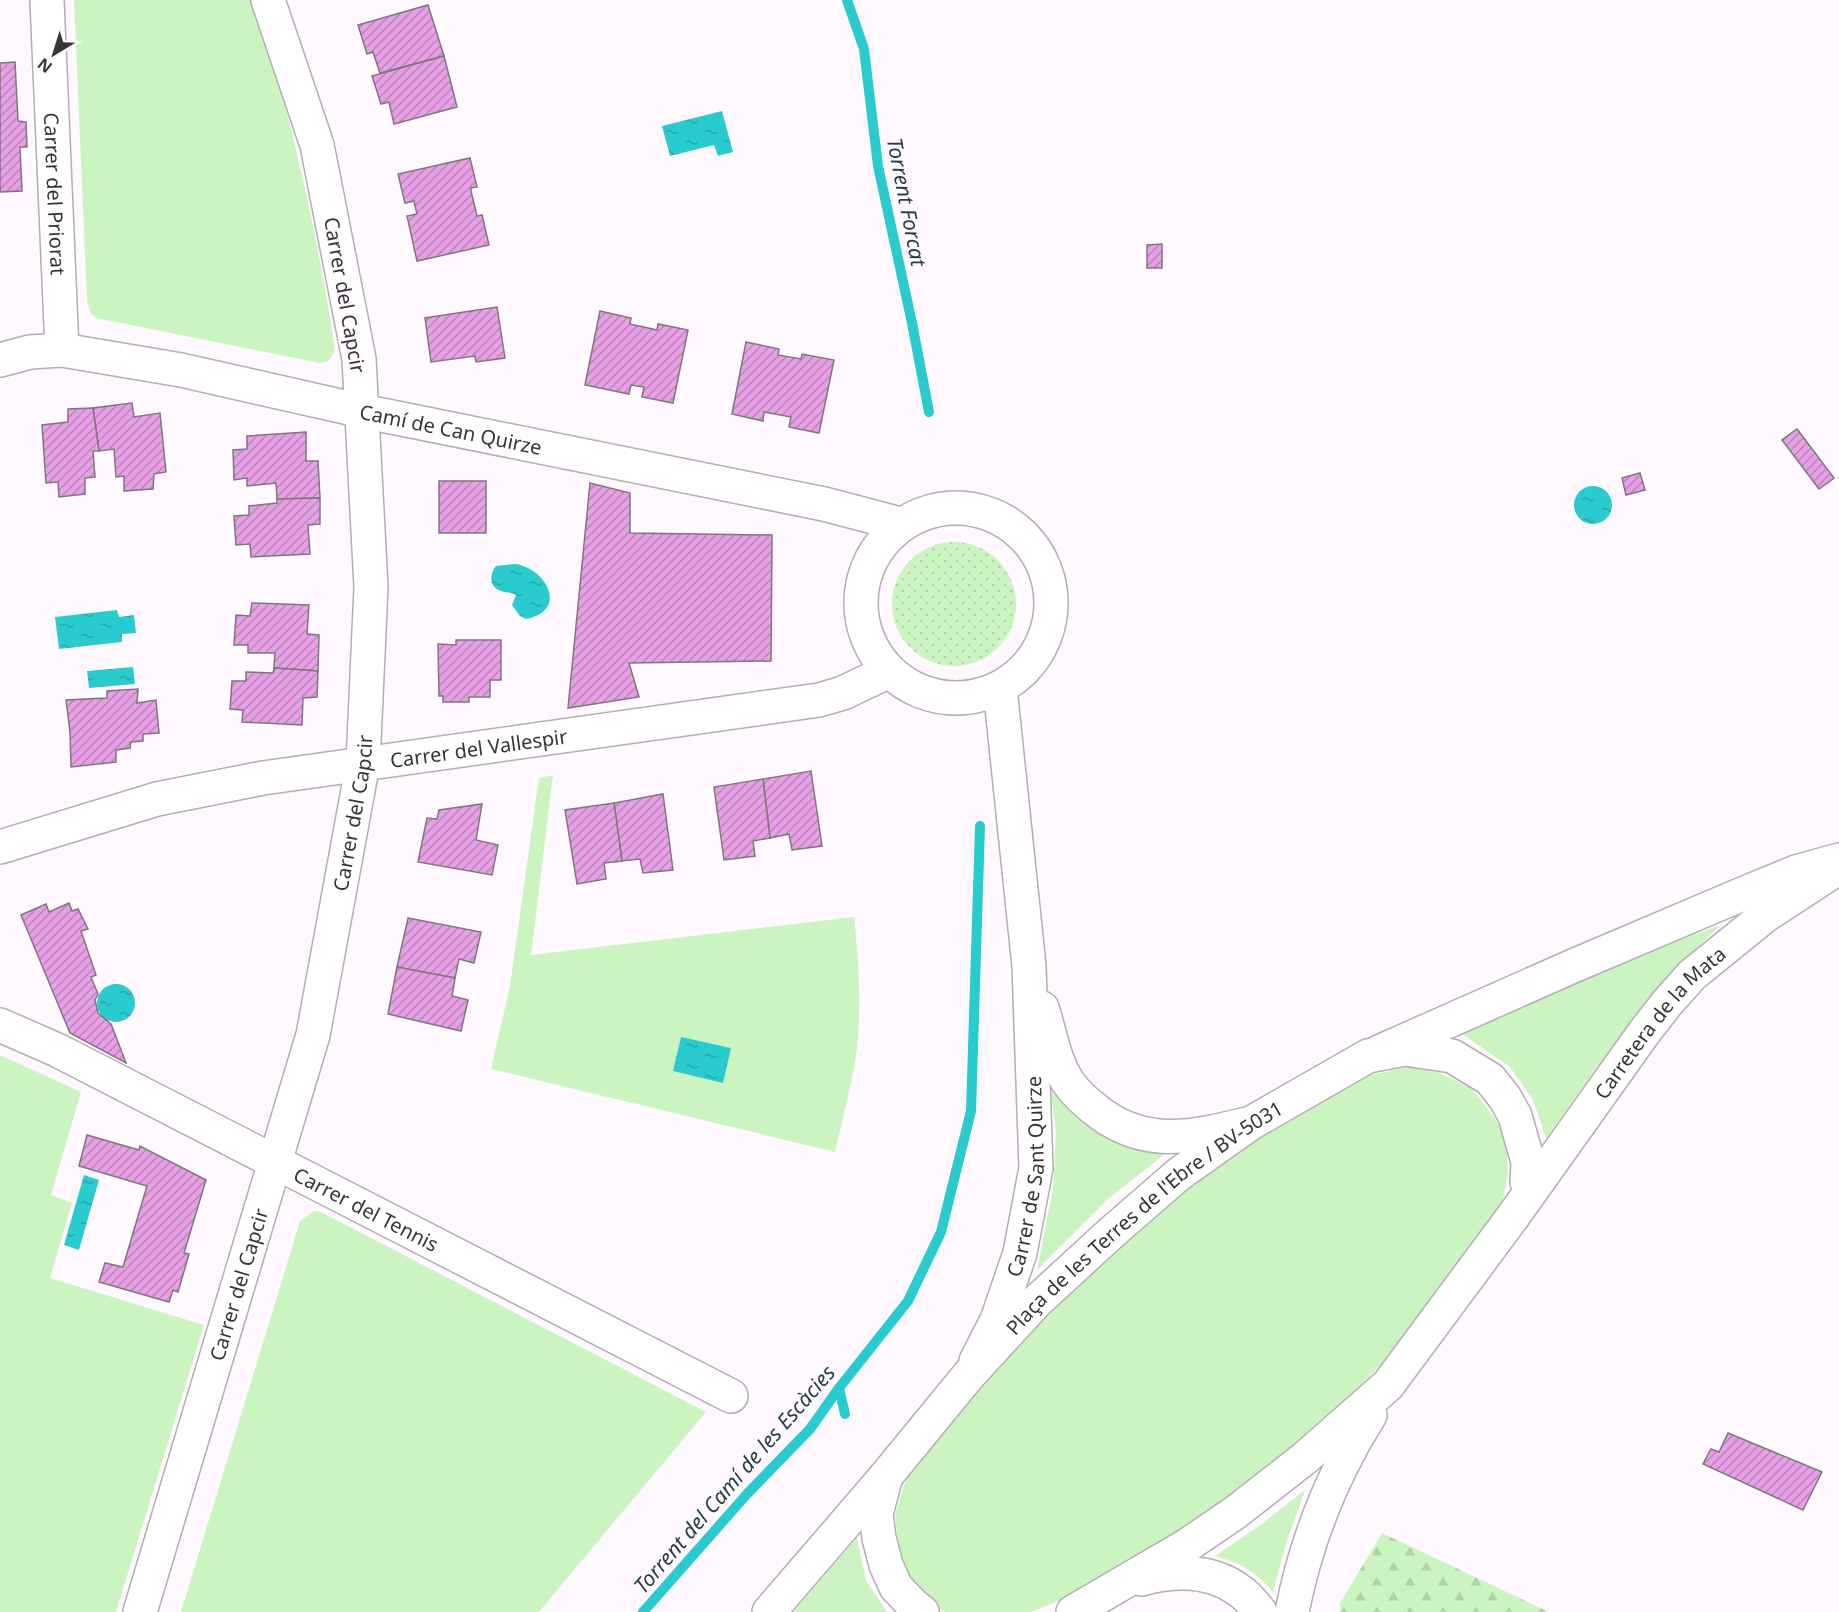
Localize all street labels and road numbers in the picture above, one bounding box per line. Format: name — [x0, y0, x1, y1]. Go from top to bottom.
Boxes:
street label: Carrer del Priorat — [38, 112, 72, 276]
street label: Carrer del Capcir — [318, 215, 372, 375]
street label: Camí de Can Quirze — [357, 397, 544, 460]
street label: Carrer del Vallespir — [388, 722, 569, 774]
street label: Carrer del Capcir — [326, 734, 378, 893]
street label: Carretera de la Mata — [1588, 940, 1731, 1104]
street label: Carrer de Sant Quirze — [999, 1076, 1050, 1280]
street label: Plaça de les Terres de l'Ebre / BV-5031 — [999, 1094, 1287, 1340]
street label: Carrer del Tennis — [289, 1160, 443, 1257]
street label: Carrer del Capcir — [203, 1205, 274, 1364]

